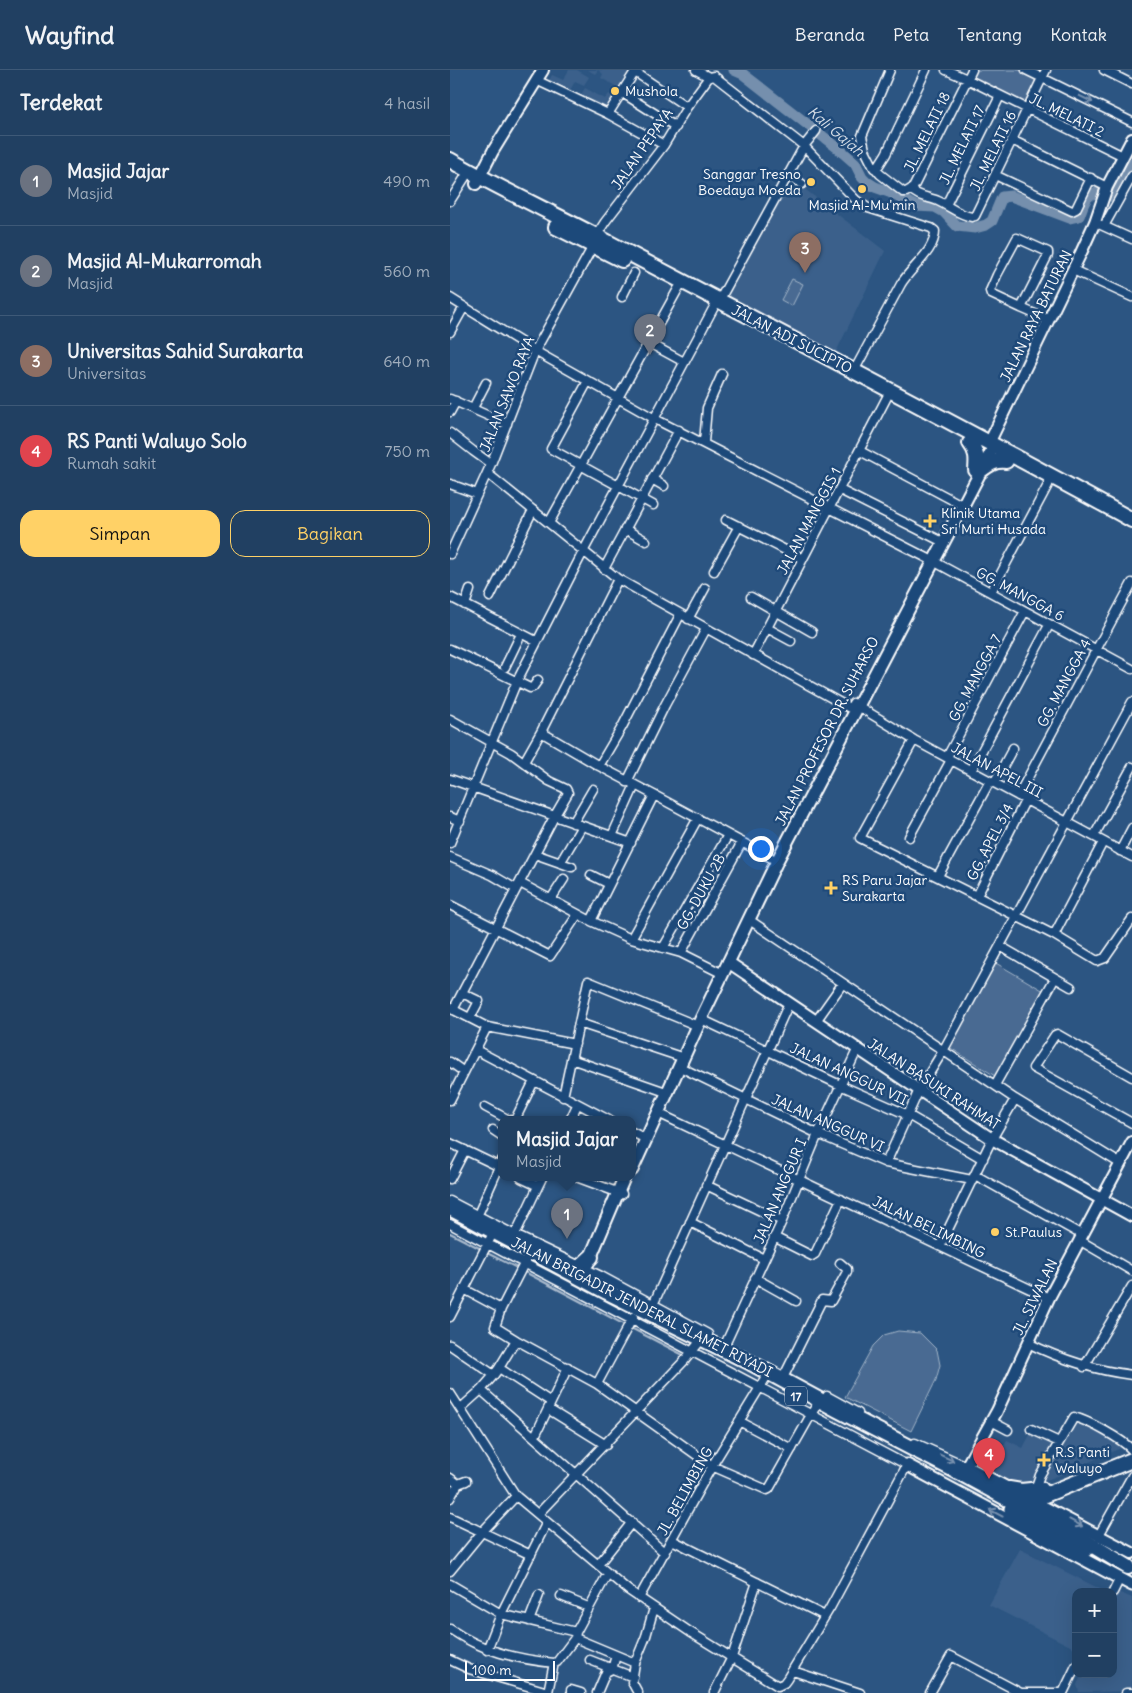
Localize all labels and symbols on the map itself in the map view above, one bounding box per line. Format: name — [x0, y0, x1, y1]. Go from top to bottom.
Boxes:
place label: Mushola — [625, 82, 678, 100]
marker: Mushola — [609, 85, 621, 97]
street label: JL. MELATI 18 — [900, 89, 954, 175]
street label: JL. MELATI 2 — [1027, 89, 1108, 141]
one-way arrow — [1078, 95, 1093, 104]
water label: Kali Gajah — [804, 102, 868, 160]
street label: JL. MELATI 17 — [935, 102, 989, 188]
street label: JALAN PEPAYA — [607, 105, 677, 193]
street label: JL. MELATI 16 — [966, 108, 1020, 194]
place label: Sanggar Tresno Boedaya Moeda — [698, 165, 801, 199]
marker: Sanggar Tresno Boedaya Moeda — [805, 176, 817, 188]
marker: Masjid Al-Mu'min — [856, 183, 868, 195]
place label: Masjid Al-Mu'min — [808, 196, 916, 214]
pin: 3 — [789, 232, 821, 273]
street label: JALAN RAYA BATURAN — [996, 247, 1076, 385]
street label: JALAN ADI SUCIPTO — [729, 301, 855, 377]
pin: 2 — [634, 314, 666, 355]
street label: JALAN SAWO RAYA — [476, 334, 538, 454]
street label: JALAN MANGGIS 1 — [773, 464, 845, 578]
place label: Klinik Utama Sri Murti Husada — [941, 504, 1046, 538]
marker: Klinik Utama Sri Murti Husada — [923, 514, 937, 528]
street label: GG. MANGGA 6 — [973, 563, 1067, 625]
street label: GG. MANGGA 7 — [945, 631, 1006, 725]
street label: JALAN PROFESOR DR. SUHARSO — [771, 633, 883, 829]
street label: GG. MANGGA 4 — [1033, 636, 1095, 730]
street label: JALAN APEL III — [948, 738, 1046, 802]
street label: GG. APEL 3/4 — [963, 800, 1017, 884]
your location — [748, 836, 774, 862]
street label: GG. DUKU 2B — [673, 851, 729, 933]
place label: RS Paru Jajar Surakarta — [842, 871, 928, 905]
marker: RS Paru Jajar Surakarta — [824, 881, 838, 895]
street label: JALAN BASUKI RAHMAT — [864, 1034, 1004, 1134]
street label: JALAN ANGGUR VII — [787, 1039, 911, 1109]
street label: JALAN ANGGUR VI — [769, 1090, 887, 1156]
street label: JALAN ANGGUR I — [750, 1136, 810, 1246]
street label: JALAN BELIMBING — [870, 1192, 988, 1262]
pin: 1 — [551, 1198, 583, 1239]
place label: St.Paulus — [1005, 1223, 1062, 1241]
marker: St.Paulus — [989, 1226, 1001, 1238]
street label: JALAN BRIGADIR JENDERAL SLAMET RIYADI — [508, 1233, 776, 1381]
street label: JL. SIWALAN — [1009, 1256, 1061, 1338]
road number: 17 — [785, 1386, 807, 1405]
pin: 4 — [973, 1438, 1005, 1479]
place label: R.S Panti Waluyo — [1055, 1443, 1110, 1477]
street label: JL. BELIMBING — [653, 1444, 717, 1538]
one-way arrow — [939, 1453, 954, 1463]
marker: R.S Panti Waluyo — [1037, 1453, 1051, 1467]
one-way arrow — [990, 1507, 1004, 1517]
one-way arrow — [1068, 1518, 1083, 1528]
scale bar — [465, 1658, 555, 1681]

